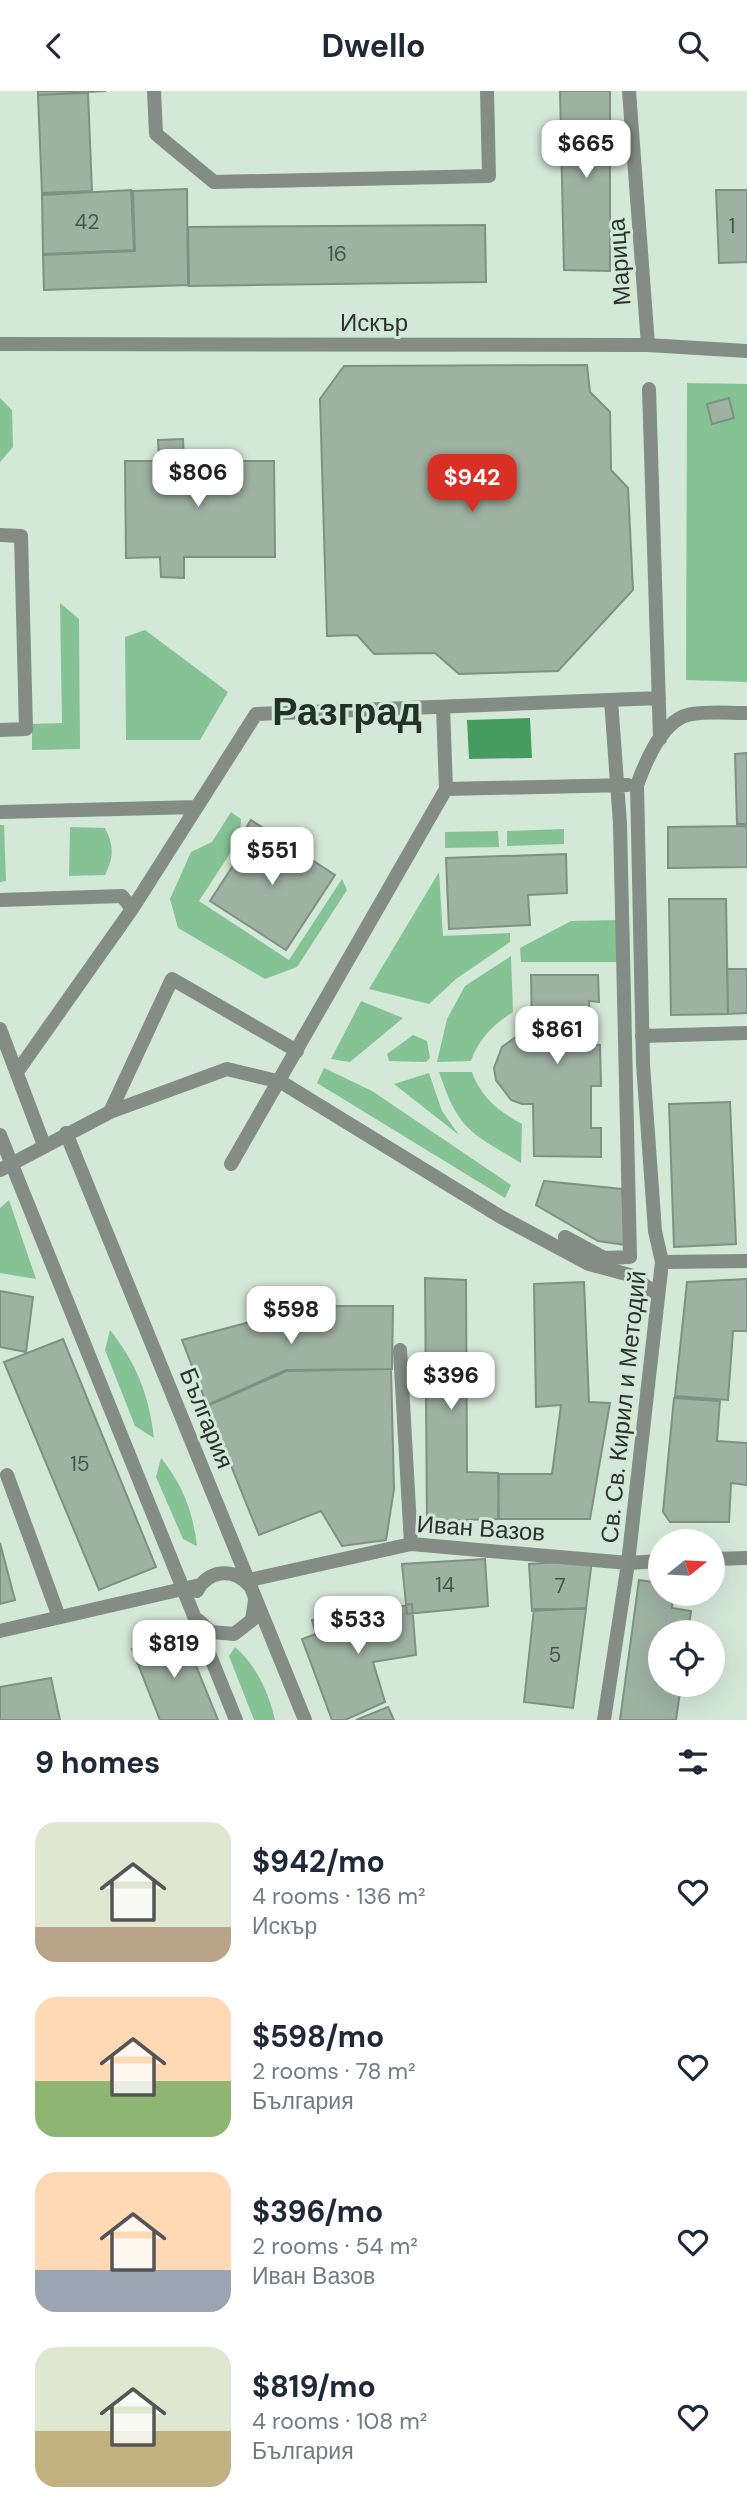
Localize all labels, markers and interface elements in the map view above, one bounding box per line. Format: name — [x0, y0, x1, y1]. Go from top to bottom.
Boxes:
text: Dwello — [321, 25, 426, 67]
icon: back — [35, 27, 73, 65]
icon: search — [674, 27, 712, 65]
pin: $665 — [545, 120, 627, 180]
text: $665 — [558, 128, 614, 158]
house number: 42 — [75, 208, 99, 236]
house number: 1 — [729, 212, 735, 240]
street label: Марица — [600, 217, 638, 307]
house number: 16 — [327, 240, 347, 268]
street label: Искър — [340, 307, 408, 338]
pin: $806 — [157, 449, 239, 509]
pin: $942 — [431, 455, 513, 514]
text: $806 — [168, 457, 228, 487]
text: $942 — [444, 462, 500, 492]
district label: Разград — [272, 687, 422, 737]
pin: $551 — [231, 827, 313, 887]
text: $551 — [247, 835, 297, 865]
pin: $861 — [516, 1007, 598, 1066]
text: $861 — [531, 1014, 583, 1044]
street label: Св. Св. Кирил и Методий — [593, 1269, 653, 1545]
pin: $598 — [250, 1287, 332, 1346]
text: $598 — [263, 1294, 319, 1324]
pin: $396 — [410, 1353, 492, 1412]
text: $396 — [423, 1360, 479, 1390]
street label: България — [173, 1363, 241, 1473]
house number: 15 — [70, 1450, 90, 1478]
street label: Иван Вазов — [416, 1508, 546, 1548]
north arrow — [648, 1529, 724, 1607]
map controls — [648, 1529, 725, 1697]
house number: 14 — [435, 1571, 455, 1599]
house number: 7 — [554, 1572, 566, 1600]
pin: $533 — [317, 1597, 399, 1656]
text: $533 — [330, 1604, 386, 1634]
button: locate — [648, 1620, 725, 1697]
pin: $819 — [133, 1621, 215, 1680]
text: $819 — [149, 1628, 199, 1658]
house number: 5 — [549, 1641, 561, 1669]
text: 9 homes — [35, 1743, 160, 1782]
icon: filters — [674, 1743, 712, 1781]
text: $942/mo — [252, 1842, 385, 1881]
icon: home — [91, 1850, 175, 1934]
icon: heart — [674, 1873, 712, 1911]
text: 4 rooms · 136 m² — [252, 1881, 426, 1911]
text: Искър — [252, 1911, 317, 1941]
text: $598/mo — [252, 2017, 384, 2056]
icon: home — [91, 2025, 175, 2109]
icon: heart — [674, 2048, 712, 2086]
text: 2 rooms · 78 m² — [252, 2056, 416, 2086]
text: България — [252, 2086, 354, 2116]
text: $396/mo — [252, 2192, 383, 2231]
icon: home — [91, 2200, 175, 2284]
icon: heart — [674, 2223, 712, 2261]
text: 2 rooms · 54 m² — [252, 2231, 418, 2261]
text: Иван Вазов — [252, 2261, 375, 2291]
text: $819/mo — [252, 2367, 376, 2406]
icon: home — [91, 2375, 175, 2459]
icon: heart — [674, 2398, 712, 2436]
text: 4 rooms · 108 m² — [252, 2406, 427, 2436]
text: България — [252, 2436, 354, 2466]

